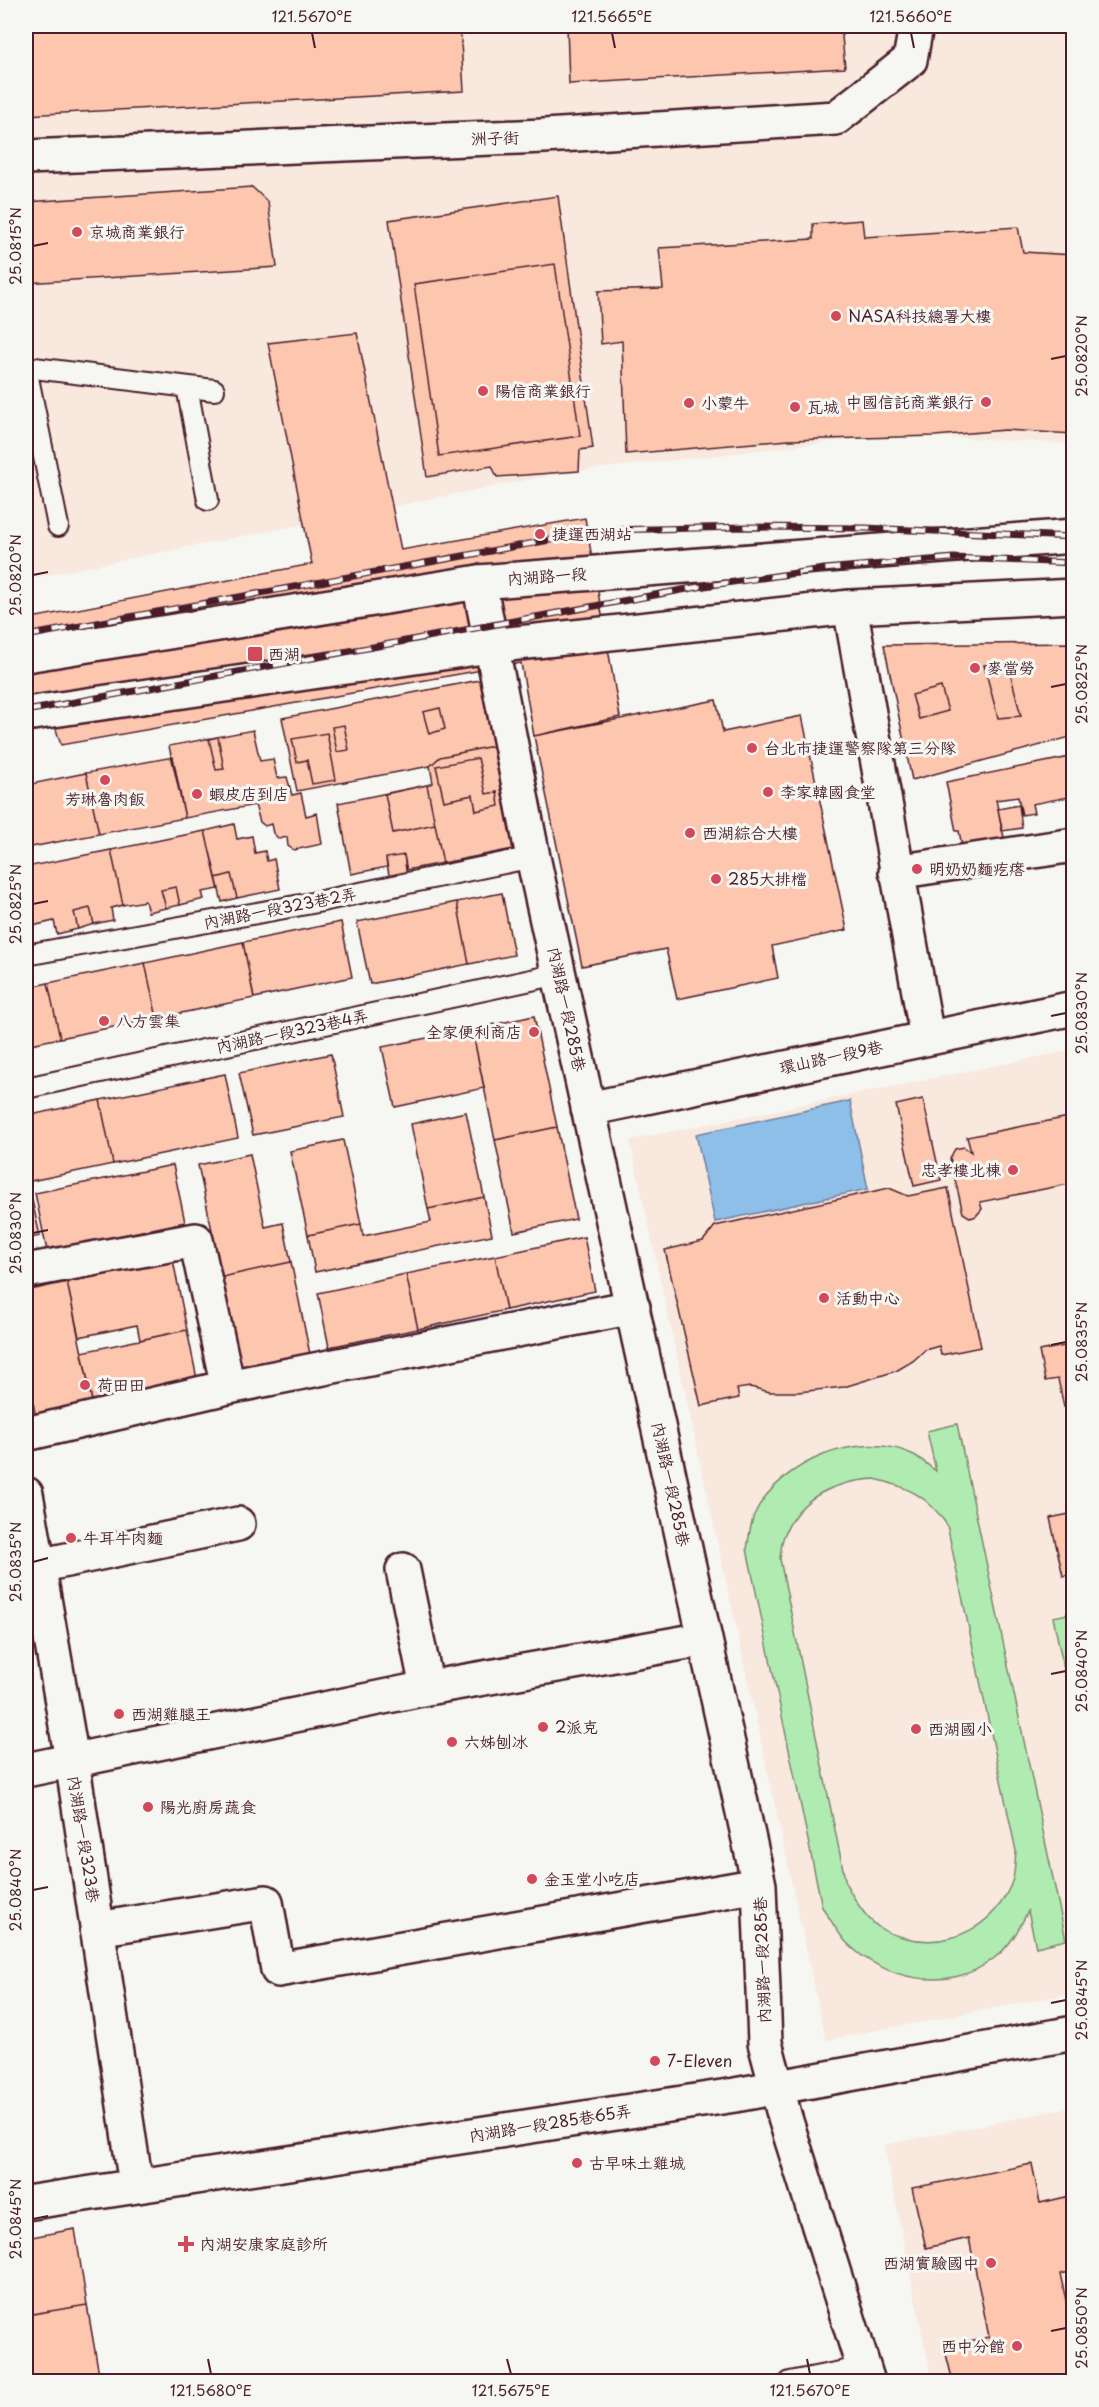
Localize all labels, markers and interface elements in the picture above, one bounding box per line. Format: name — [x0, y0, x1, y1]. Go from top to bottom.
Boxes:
text: 121.5670°E — [272, 4, 352, 27]
text: 121.5665°E — [571, 4, 653, 27]
text: 121.5660°E — [870, 4, 952, 27]
street label: 洲子街 — [471, 124, 519, 150]
text: 25.0815°N — [3, 207, 26, 285]
place label: 京城商業銀行 — [89, 219, 185, 243]
marker: 京城商業銀行 — [70, 225, 84, 239]
place label: NASA科技總署大樓 — [848, 303, 992, 327]
marker: NASA科技總署大樓 — [829, 309, 843, 323]
text: 25.0820°N — [1069, 315, 1092, 397]
place label: 陽信商業銀行 — [495, 378, 591, 402]
marker: 陽信商業銀行 — [476, 384, 490, 398]
place label: 中國信託商業銀行 — [846, 389, 974, 413]
place label: 小蒙牛 — [701, 390, 749, 414]
place label: 瓦城 — [807, 394, 839, 418]
marker: 中國信託商業銀行 — [979, 395, 993, 409]
marker: 小蒙牛 — [682, 396, 696, 410]
marker: 瓦城 — [788, 400, 802, 414]
place label: 捷運西湖站 — [552, 521, 632, 545]
marker: 捷運西湖站 — [533, 527, 547, 541]
text: 25.0820°N — [3, 534, 26, 616]
street label: 內湖路一段 — [506, 560, 588, 590]
place label: 西湖 — [268, 641, 300, 665]
text: 25.0825°N — [1069, 644, 1092, 724]
marker: 西湖 — [246, 645, 264, 663]
place label: 麥當勞 — [987, 655, 1035, 679]
marker: 麥當勞 — [968, 661, 982, 675]
place label: 台北市捷運警察隊第三分隊 — [764, 735, 956, 759]
marker: 台北市捷運警察隊第三分隊 — [745, 741, 759, 755]
marker: 芳琳魯肉飯 — [98, 773, 112, 787]
place label: 李家韓國食堂 — [780, 779, 876, 803]
place label: 蝦皮店到店 — [209, 781, 289, 805]
marker: 李家韓國食堂 — [761, 785, 775, 799]
place label: 芳琳魯肉飯 — [65, 786, 145, 810]
marker: 蝦皮店到店 — [190, 787, 204, 801]
place label: 西湖綜合大樓 — [702, 820, 798, 844]
marker: 西湖綜合大樓 — [683, 826, 697, 840]
place label: 明奶奶麵疙瘩 — [929, 856, 1025, 880]
marker: 明奶奶麵疙瘩 — [910, 862, 924, 876]
text: 25.0825°N — [3, 864, 26, 944]
place label: 285大排檔 — [728, 866, 807, 890]
marker: 285大排檔 — [709, 872, 723, 886]
street label: 內湖路一段323巷2弄 — [201, 880, 358, 934]
street label: 內湖路一段285巷 — [543, 944, 593, 1073]
text: 25.0830°N — [1069, 972, 1092, 1054]
street label: 內湖路一段323巷4弄 — [214, 1002, 370, 1058]
place label: 八方雲集 — [116, 1008, 180, 1032]
marker: 八方雲集 — [97, 1014, 111, 1028]
place label: 全家便利商店 — [426, 1019, 522, 1043]
marker: 全家便利商店 — [527, 1025, 541, 1039]
street label: 環山路一段9巷 — [777, 1033, 885, 1079]
place label: 忠孝樓北棟 — [921, 1157, 1002, 1181]
marker: 忠孝樓北棟 — [1006, 1163, 1020, 1177]
text: 25.0830°N — [3, 1192, 26, 1274]
place label: 活動中心 — [836, 1285, 900, 1309]
marker: 活動中心 — [817, 1291, 831, 1305]
text: 25.0835°N — [1069, 1302, 1092, 1382]
place label: 荷田田 — [97, 1372, 145, 1396]
marker: 荷田田 — [78, 1378, 92, 1392]
street label: 內湖路一段285巷 — [647, 1419, 697, 1548]
text: 25.0835°N — [3, 1522, 26, 1602]
place label: 牛耳牛肉麵 — [83, 1525, 163, 1549]
marker: 牛耳牛肉麵 — [64, 1531, 78, 1545]
text: 25.0840°N — [1069, 1630, 1092, 1712]
place label: 西湖雞腿王 — [131, 1701, 211, 1725]
marker: 西湖雞腿王 — [112, 1707, 126, 1721]
place label: 2派克 — [555, 1714, 598, 1738]
place label: 西湖國小 — [928, 1716, 992, 1740]
marker: 2派克 — [536, 1720, 550, 1734]
marker: 西湖國小 — [909, 1722, 923, 1736]
place label: 六姊刨冰 — [464, 1729, 528, 1753]
marker: 六姊刨冰 — [445, 1735, 459, 1749]
street label: 內湖路一段323巷 — [63, 1774, 107, 1904]
place label: 陽光廚房蔬食 — [160, 1794, 256, 1818]
marker: 陽光廚房蔬食 — [141, 1800, 155, 1814]
text: 25.0840°N — [3, 1849, 26, 1931]
place label: 金玉堂小吃店 — [544, 1866, 640, 1890]
marker: 金玉堂小吃店 — [525, 1872, 539, 1886]
street label: 內湖路一段285巷 — [747, 1896, 775, 2024]
text: 25.0845°N — [1069, 1960, 1092, 2040]
place label: 7-Eleven — [667, 2048, 732, 2072]
marker: 7-Eleven — [648, 2054, 662, 2068]
street label: 內湖路一段285巷65弄 — [467, 2097, 633, 2147]
place label: 古早味土雞城 — [589, 2150, 685, 2174]
marker: 古早味土雞城 — [570, 2156, 584, 2170]
text: 25.0845°N — [3, 2179, 26, 2259]
place label: 內湖安康家庭診所 — [200, 2231, 328, 2255]
marker: 內湖安康家庭診所 — [177, 2235, 195, 2253]
place label: 西湖實驗國中 — [883, 2250, 979, 2274]
marker: 西湖實驗國中 — [984, 2256, 998, 2270]
text: 25.0850°N — [1069, 2287, 1092, 2369]
place label: 西中分館 — [941, 2333, 1005, 2357]
marker: 西中分館 — [1010, 2339, 1024, 2353]
text: 121.5680°E — [170, 2378, 252, 2401]
text: 121.5675°E — [472, 2378, 550, 2401]
text: 121.5670°E — [770, 2378, 850, 2401]

